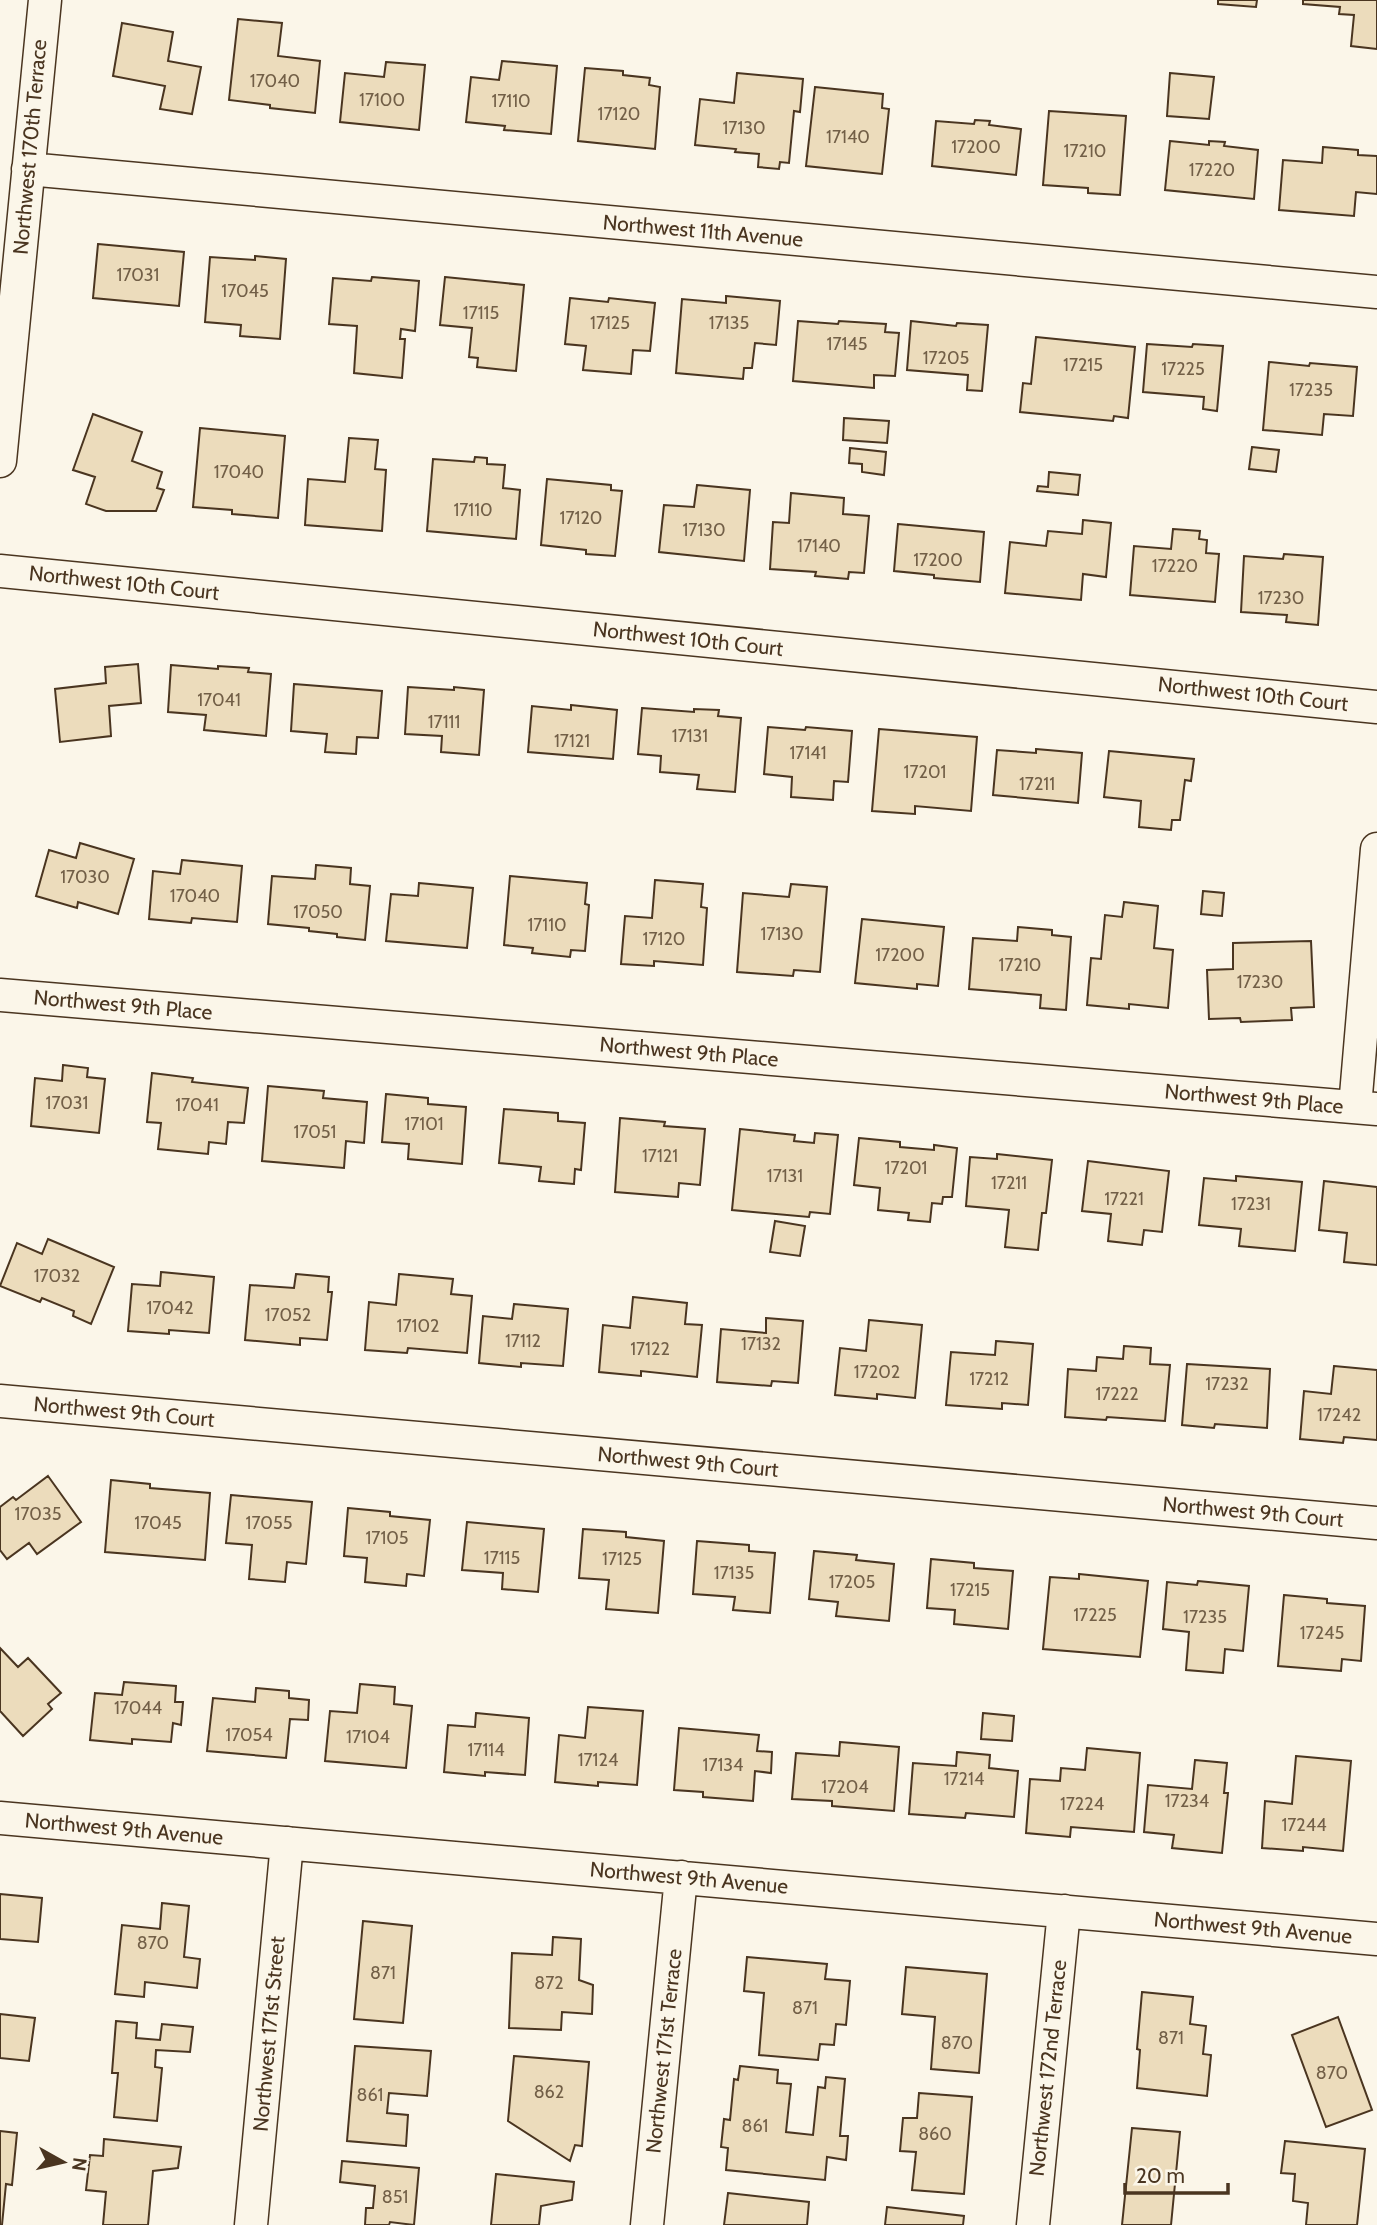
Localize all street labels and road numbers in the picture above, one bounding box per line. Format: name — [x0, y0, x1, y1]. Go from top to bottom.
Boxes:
street label: Northwest 170th Terrace — [8, 38, 51, 256]
street label: Northwest 11th Avenue — [602, 209, 804, 252]
street label: Northwest 10th Court — [28, 560, 220, 605]
street label: Northwest 10th Court — [592, 616, 784, 661]
street label: Northwest 10th Court — [1157, 671, 1349, 716]
street label: Northwest 9th Place — [33, 984, 214, 1025]
street label: Northwest 9th Place — [599, 1031, 780, 1072]
street label: Northwest 9th Place — [1164, 1078, 1345, 1119]
street label: Northwest 9th Court — [33, 1391, 215, 1432]
street label: Northwest 9th Court — [597, 1441, 779, 1482]
street label: Northwest 9th Court — [1162, 1491, 1344, 1532]
street label: Northwest 9th Avenue — [24, 1807, 225, 1850]
street label: Northwest 9th Avenue — [589, 1856, 790, 1899]
street label: Northwest 9th Avenue — [1153, 1906, 1354, 1949]
street label: Northwest 171st Street — [248, 1935, 289, 2133]
street label: Northwest 171st Terrace — [640, 1947, 687, 2155]
street label: Northwest 172nd Terrace — [1024, 1958, 1071, 2177]

